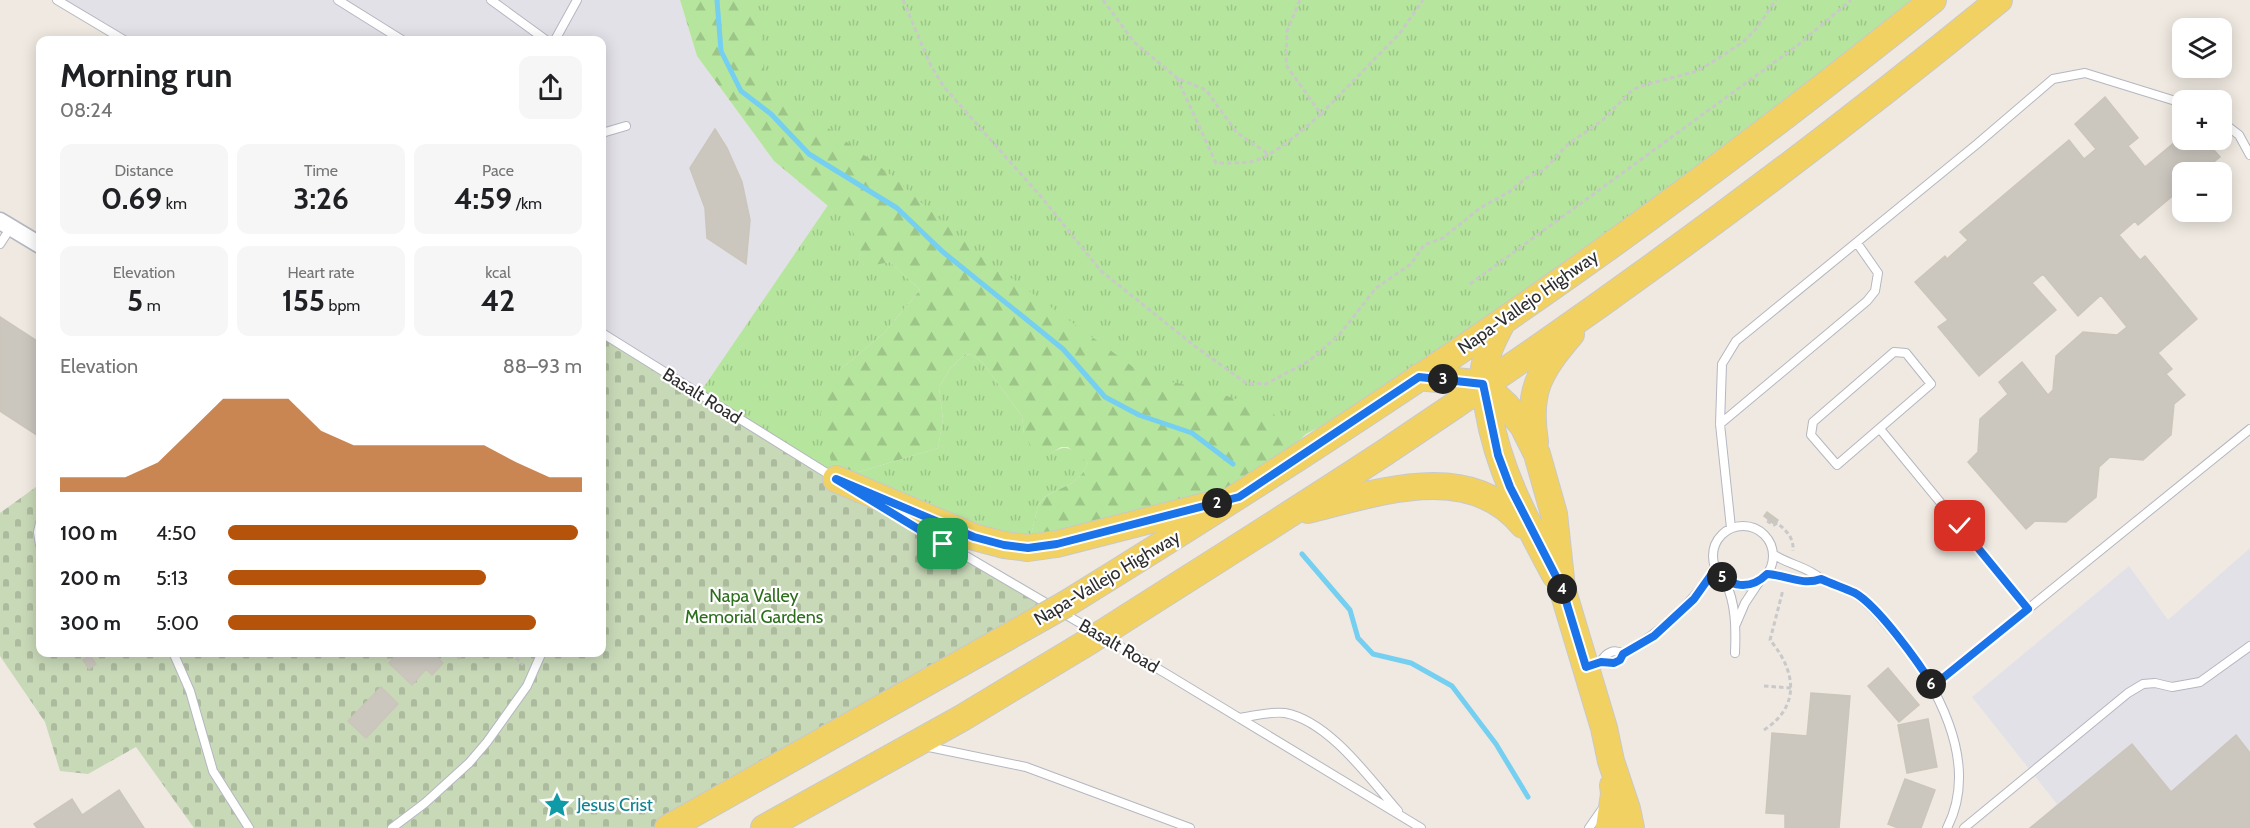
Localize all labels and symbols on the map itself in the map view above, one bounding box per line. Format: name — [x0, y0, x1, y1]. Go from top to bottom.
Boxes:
street label: Napa-Vallejo Highway — [1453, 245, 1603, 359]
street label: Basalt Road — [659, 363, 745, 429]
pin: 3 — [1428, 364, 1458, 394]
pin: 2 — [1202, 488, 1232, 518]
pin — [1934, 500, 1985, 551]
pin — [917, 518, 968, 569]
street label: Napa-Vallejo Highway — [1030, 526, 1184, 630]
pin: 5 — [1707, 562, 1737, 592]
pin: 4 — [1547, 574, 1577, 604]
park label: Napa Valley Memorial Gardens — [685, 585, 823, 628]
street label: Basalt Road — [1075, 614, 1163, 678]
pin: 6 — [1916, 669, 1946, 699]
place icon: Jesus Crist — [542, 790, 572, 820]
place label: Jesus Crist — [576, 794, 653, 816]

